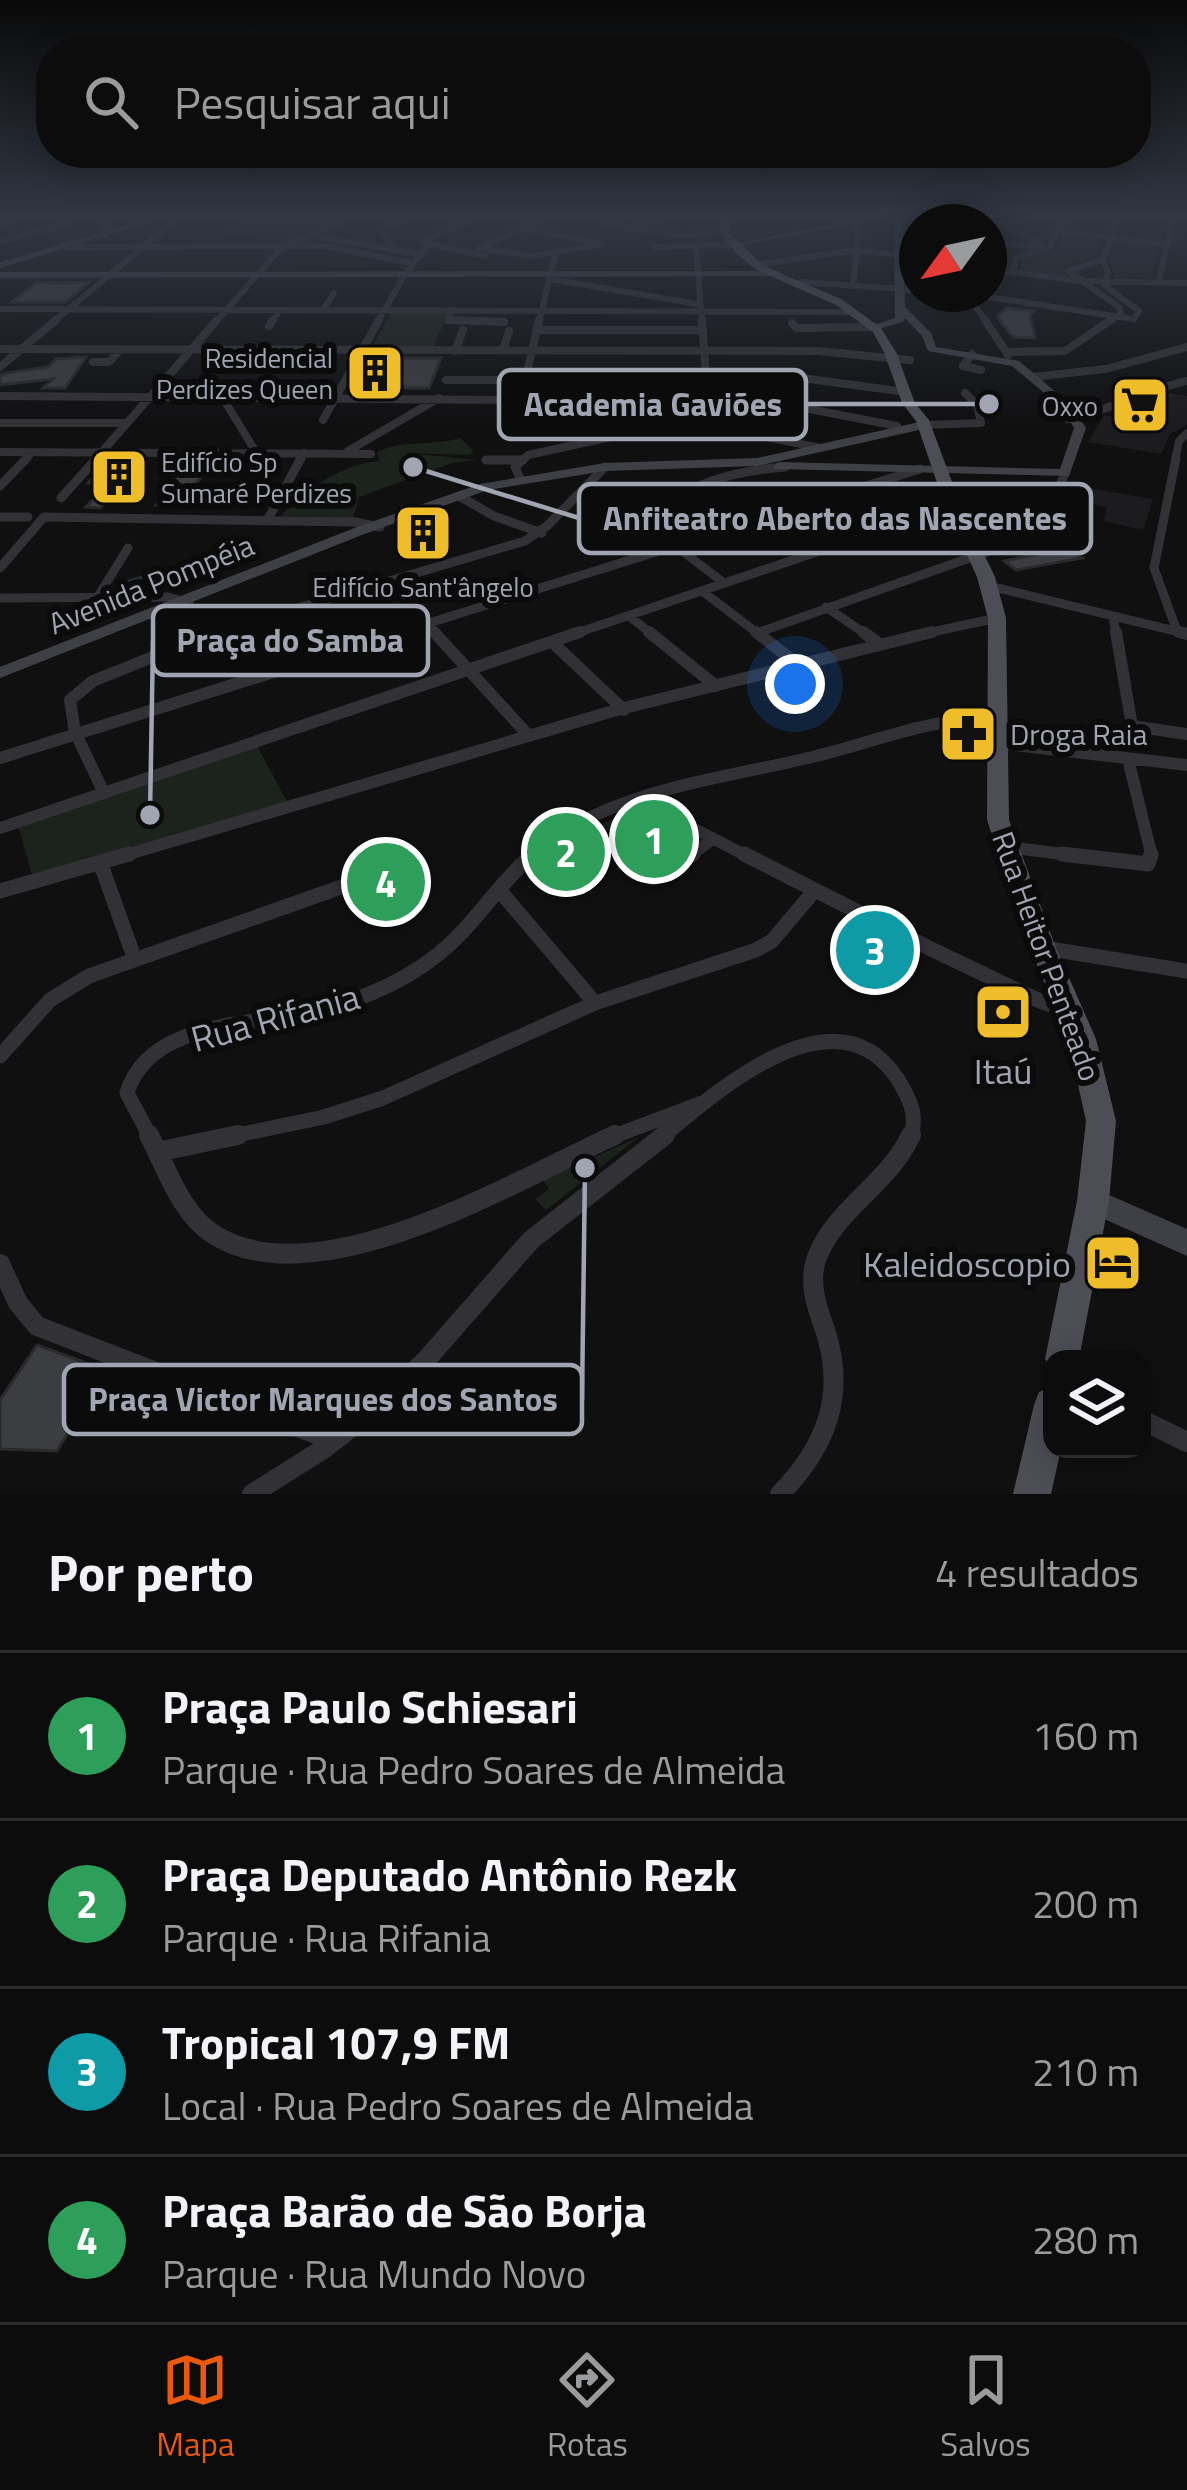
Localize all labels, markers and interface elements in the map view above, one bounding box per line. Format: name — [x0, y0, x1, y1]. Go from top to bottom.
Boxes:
search box — [36, 36, 1151, 168]
text: Pesquisar aqui — [174, 68, 450, 136]
icon: search — [78, 69, 144, 135]
north arrow — [899, 204, 1007, 312]
place label: Residencial Perdizes Queen — [156, 337, 333, 409]
building icon: Residencial Perdizes Queen — [344, 342, 406, 404]
callout: Academia Gaviões — [499, 370, 806, 439]
supermarket icon: Oxxo — [1109, 374, 1171, 436]
text: Academia Gaviões — [524, 379, 782, 429]
place label: Oxxo — [1042, 385, 1098, 426]
place label: Edifício Sp Sumaré Perdizes — [161, 441, 352, 513]
building icon: Edifício Sp Sumaré Perdizes — [88, 446, 150, 508]
callout: Anfiteatro Aberto das Nascentes — [579, 484, 1091, 553]
text: Anfiteatro Aberto das Nascentes — [603, 493, 1067, 543]
building icon: Edifício Sant'ângelo — [392, 502, 454, 564]
street label: Avenida Pompéia — [41, 522, 261, 646]
place label: Edifício Sant'ângelo — [312, 566, 534, 607]
callout: Praça do Samba — [153, 606, 428, 675]
text: Praça do Samba — [176, 615, 404, 665]
your location — [765, 654, 825, 714]
pharmacy icon: Droga Raia — [937, 703, 999, 765]
place label: Droga Raia — [1010, 711, 1147, 757]
pin: 1 — [615, 794, 693, 884]
pin: 2 — [527, 807, 605, 897]
street label: Rua Heitor Penteado — [981, 825, 1113, 1087]
pin: 4 — [347, 837, 425, 927]
pin: 3 — [836, 905, 914, 995]
street label: Rua Rifania — [185, 968, 365, 1066]
bank icon: Itaú — [972, 981, 1034, 1043]
place label: Itaú — [974, 1043, 1032, 1098]
hotel icon: Kaleidoscopio — [1082, 1232, 1144, 1294]
place label: Kaleidoscopio — [863, 1236, 1071, 1291]
map controls — [1043, 1350, 1151, 1458]
button: layers — [1043, 1350, 1151, 1458]
callout: Praça Victor Marques dos Santos — [64, 1365, 582, 1434]
text: Praça Victor Marques dos Santos — [88, 1374, 558, 1424]
text: Por perto — [48, 1533, 254, 1611]
text: 4 resultados — [935, 1543, 1139, 1602]
text: Praça Paulo Schiesari — [162, 1672, 578, 1740]
text: 1 — [76, 1706, 98, 1765]
text: 160 m — [1032, 1706, 1139, 1765]
text: Parque · Rua Pedro Soares de Almeida — [162, 1740, 785, 1799]
text: Praça Deputado Antônio Rezk — [162, 1840, 737, 1908]
text: 2 — [76, 1874, 98, 1933]
text: 200 m — [1032, 1874, 1139, 1933]
text: Parque · Rua Rifania — [162, 1908, 491, 1967]
text: Tropical 107,9 FM — [162, 2008, 510, 2076]
text: 3 — [76, 2042, 98, 2101]
text: 210 m — [1032, 2042, 1139, 2101]
text: Local · Rua Pedro Soares de Almeida — [162, 2076, 754, 2135]
text: Praça Barão de São Borja — [162, 2176, 647, 2244]
text: 4 — [76, 2210, 98, 2269]
text: 280 m — [1032, 2210, 1139, 2269]
text: Parque · Rua Mundo Novo — [162, 2244, 586, 2303]
tab: Mapa — [156, 2347, 234, 2469]
tab: Rotas — [547, 2347, 628, 2469]
tab: Salvos — [940, 2347, 1031, 2469]

